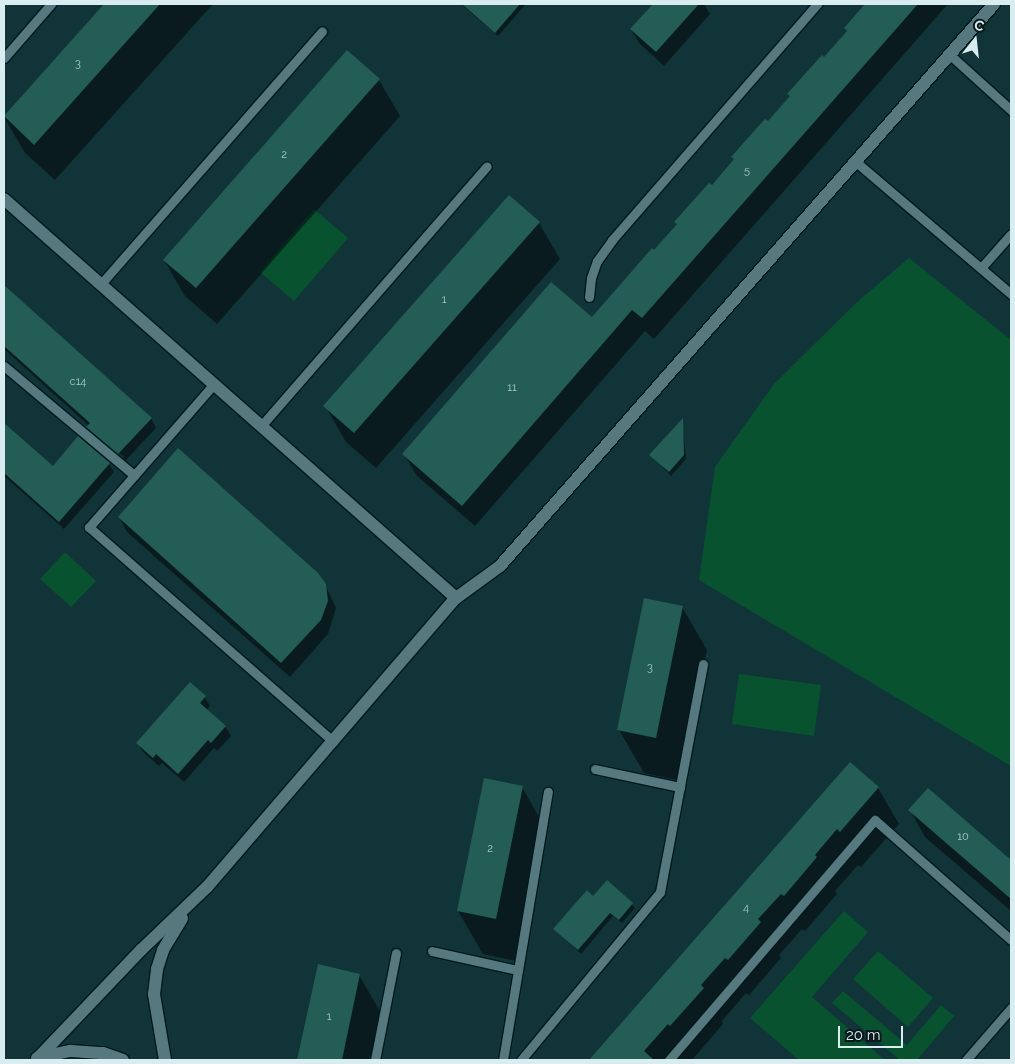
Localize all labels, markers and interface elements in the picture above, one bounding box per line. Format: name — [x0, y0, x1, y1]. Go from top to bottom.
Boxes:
north arrow — [950, 15, 1000, 65]
text: С — [972, 17, 986, 35]
house number: 3 — [75, 57, 81, 71]
house number: 2 — [281, 148, 287, 162]
house number: 5 — [744, 164, 750, 178]
house number: 1 — [442, 293, 446, 307]
house number: с14 — [70, 375, 86, 389]
house number: 11 — [507, 381, 517, 395]
house number: 3 — [647, 661, 653, 675]
house number: 10 — [957, 830, 969, 844]
house number: 2 — [487, 842, 493, 856]
house number: 4 — [743, 901, 749, 915]
house number: 1 — [327, 1010, 331, 1024]
scale bar — [840, 1016, 905, 1048]
text: 20 m — [846, 1026, 881, 1044]

